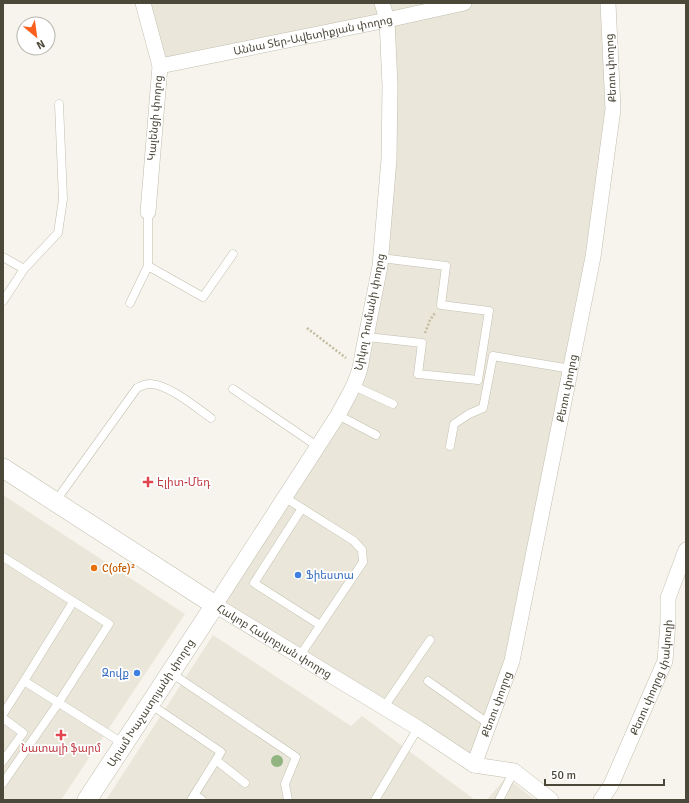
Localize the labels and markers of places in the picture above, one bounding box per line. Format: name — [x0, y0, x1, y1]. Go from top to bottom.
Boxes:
marker: Էլիտ-Մեդ — [142, 476, 154, 488]
place label: Էլիտ-Մեդ — [157, 476, 210, 489]
place label: C(ofe)² — [102, 562, 135, 575]
marker: C(ofe)² — [89, 563, 99, 573]
place label: Ֆիեստա — [306, 569, 354, 582]
marker: Ֆիեստա — [293, 570, 303, 580]
place label: Զովք — [102, 667, 129, 680]
marker: Զովք — [132, 668, 142, 678]
marker: Նատալի ֆարմ — [56, 730, 66, 740]
place label: Նատալի ֆարմ — [21, 742, 101, 755]

